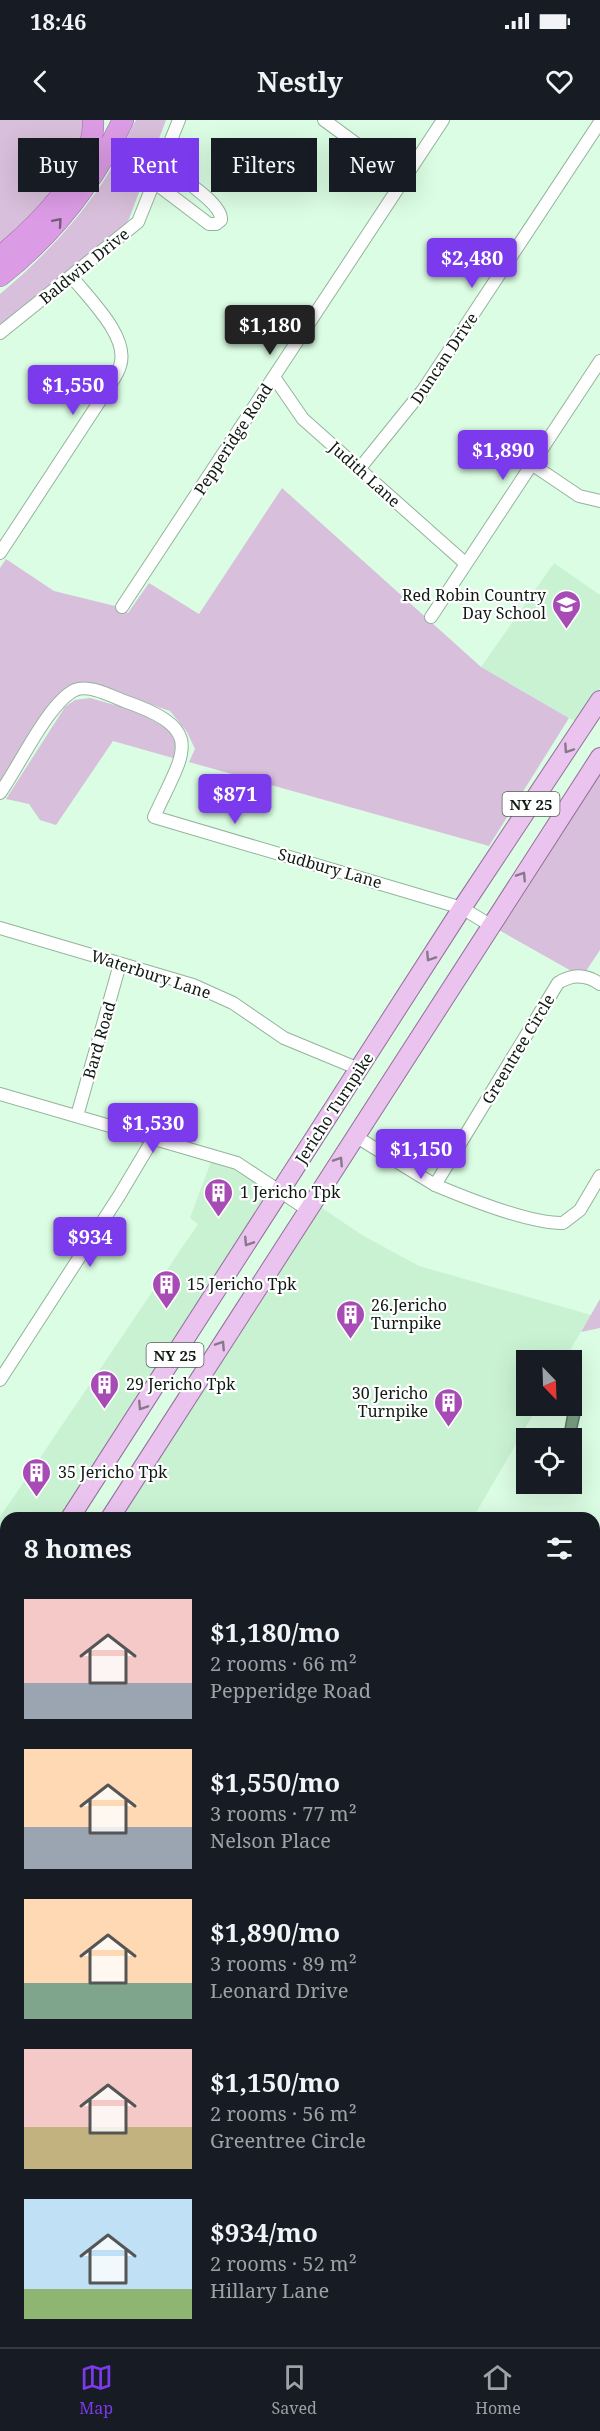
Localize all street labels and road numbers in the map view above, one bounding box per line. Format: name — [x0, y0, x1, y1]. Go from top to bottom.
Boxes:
street label: Baldwin Drive — [34, 223, 134, 309]
street label: Duncan Drive — [405, 308, 483, 408]
street label: Pepperidge Road — [189, 379, 277, 499]
street label: Judith Lane — [324, 436, 405, 512]
road number: NY 25 — [502, 792, 560, 816]
street label: Sudbury Lane — [275, 843, 385, 893]
street label: Waterbury Lane — [88, 944, 214, 1004]
street label: Greentree Circle — [476, 990, 560, 1108]
street label: Bard Road — [77, 999, 121, 1081]
street label: Jericho Turnpike — [289, 1048, 378, 1169]
road number: NY 25 — [146, 1343, 204, 1367]

